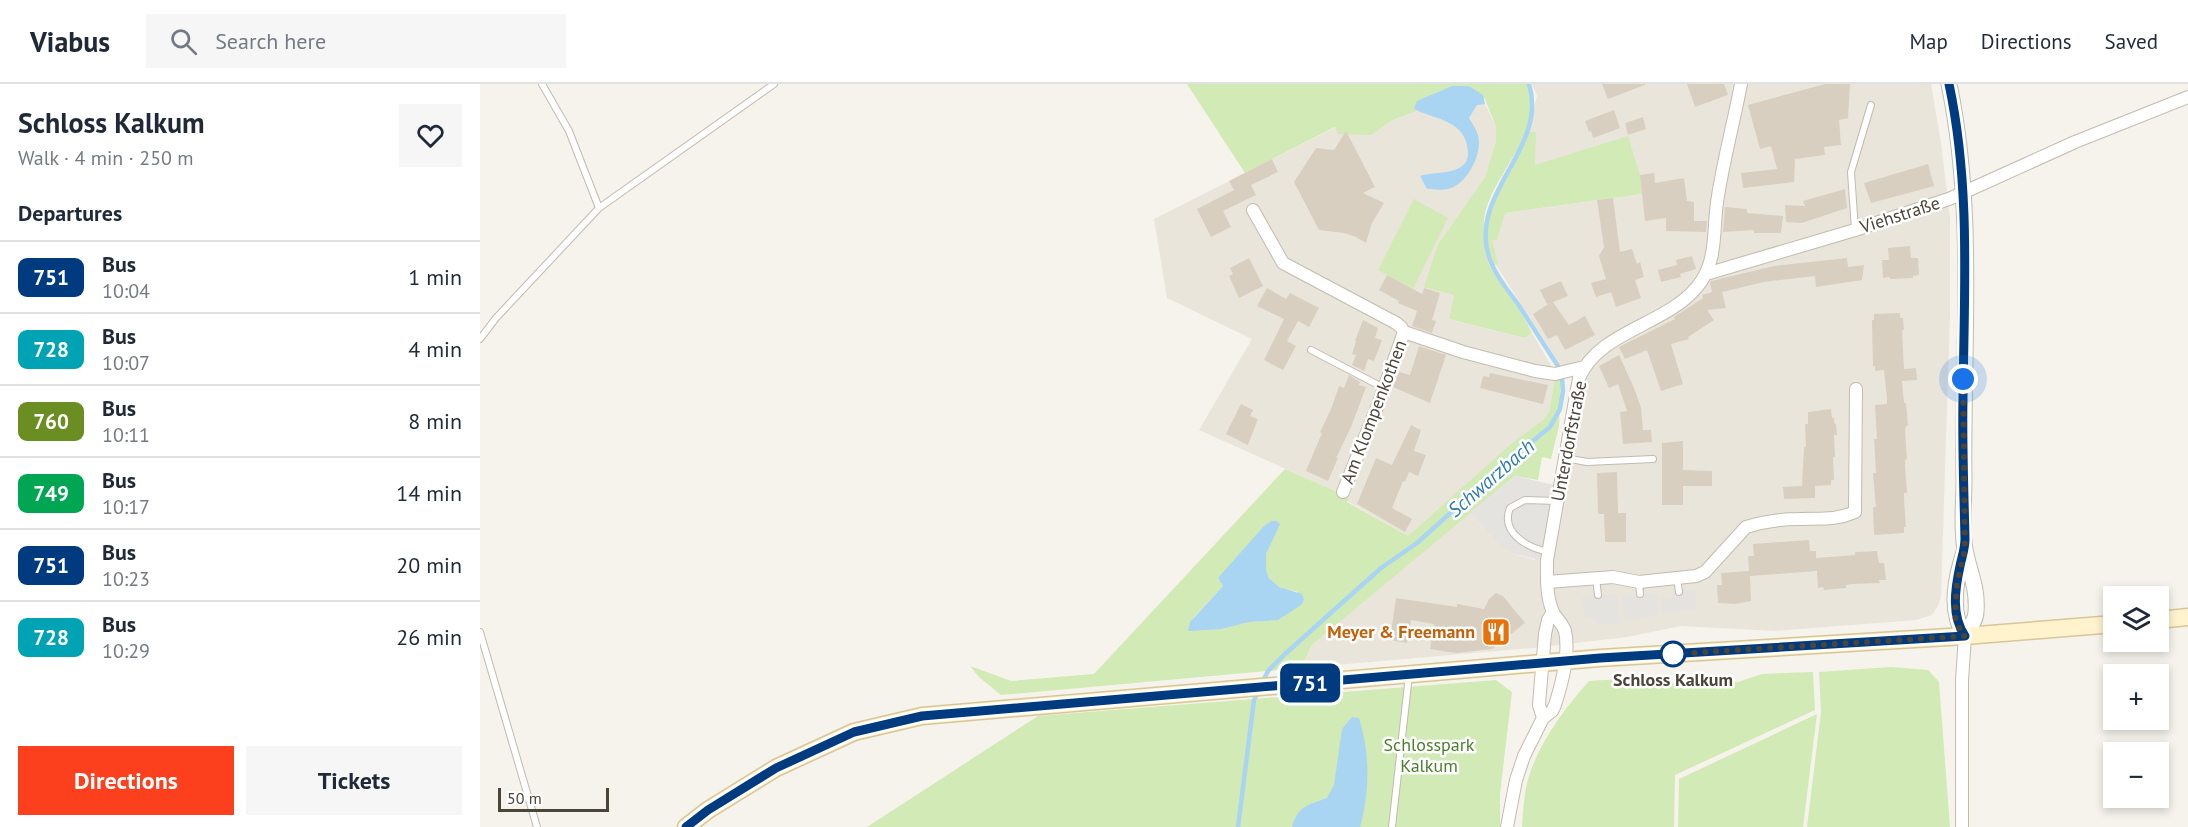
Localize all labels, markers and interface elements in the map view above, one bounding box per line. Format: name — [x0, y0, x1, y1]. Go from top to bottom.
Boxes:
search box — [146, 14, 566, 68]
text: Viabus — [30, 23, 110, 60]
icon: search — [167, 25, 200, 58]
text: Search here — [215, 27, 326, 55]
text: Map — [1909, 28, 1948, 55]
text: Directions — [1981, 28, 2072, 55]
text: Saved — [2105, 28, 2158, 55]
text: Schloss Kalkum — [18, 104, 204, 141]
button: heart — [399, 104, 462, 167]
text: Walk · 4 min · 250 m — [18, 145, 194, 171]
street label: Viehstraße — [1856, 191, 1943, 239]
text: Departures — [18, 199, 122, 227]
text: Bus — [102, 250, 136, 278]
text: 1 min — [408, 263, 462, 291]
text: 751 — [33, 264, 69, 291]
text: 10:04 — [102, 278, 150, 304]
text: Bus — [102, 322, 136, 350]
text: 4 min — [408, 335, 462, 363]
text: 728 — [33, 336, 69, 363]
street label: Am Klompenkothen — [1336, 337, 1412, 487]
text: 10:07 — [102, 350, 150, 376]
your location — [1948, 364, 1978, 394]
street label: Unterdorfstraße — [1546, 379, 1591, 503]
text: Bus — [102, 394, 136, 422]
text: 8 min — [408, 407, 462, 435]
text: 760 — [33, 408, 69, 435]
text: 10:11 — [102, 422, 150, 448]
water label: Schwarzbach — [1442, 433, 1540, 523]
text: Bus — [102, 466, 136, 494]
text: 14 min — [396, 479, 462, 507]
text: 749 — [33, 480, 69, 507]
text: 10:17 — [102, 494, 150, 520]
text: Bus — [102, 538, 136, 566]
text: 20 min — [396, 551, 462, 579]
text: 751 — [33, 552, 69, 579]
text: 10:23 — [102, 566, 150, 592]
map controls — [2103, 586, 2169, 808]
button: layers — [2103, 586, 2169, 652]
text: Bus — [102, 610, 136, 638]
restaurant icon: Meyer & Freemann — [1480, 616, 1512, 648]
place label: Meyer & Freemann — [1327, 620, 1475, 643]
text: 26 min — [396, 623, 462, 651]
text: 728 — [33, 624, 69, 651]
text: 10:29 — [102, 638, 150, 664]
marker: Schloss Kalkum — [1660, 641, 1686, 667]
line badge: 751 — [1276, 664, 1344, 702]
button: + — [2103, 664, 2169, 730]
place label: Schloss Kalkum — [1613, 668, 1733, 691]
text: 751 — [1292, 670, 1328, 697]
park label: Schlosspark Kalkum — [1384, 733, 1475, 777]
button: − — [2103, 742, 2169, 808]
button: Directions — [18, 746, 234, 815]
button: Tickets — [246, 746, 462, 815]
scale bar — [498, 785, 609, 812]
text: 50 m — [507, 788, 542, 808]

